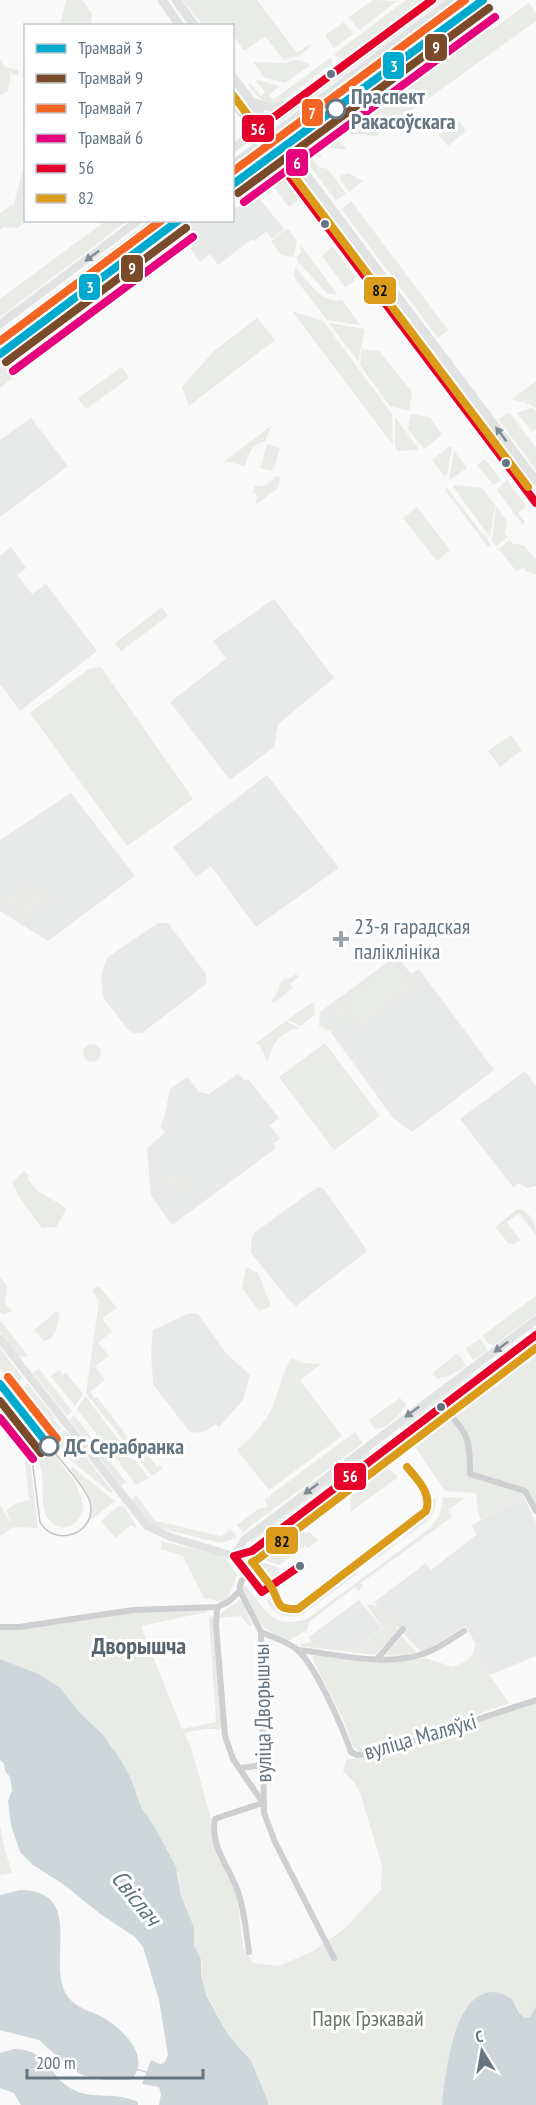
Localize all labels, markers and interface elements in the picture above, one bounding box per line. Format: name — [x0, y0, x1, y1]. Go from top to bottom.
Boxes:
legend — [24, 24, 234, 222]
line badge: 9 — [424, 33, 448, 62]
text: Трамвай 3 — [78, 36, 143, 59]
text: 9 — [432, 37, 440, 57]
line badge: 3 — [382, 51, 405, 80]
text: 3 — [390, 56, 398, 76]
text: Трамвай 9 — [78, 66, 143, 89]
unlabelled marker — [325, 68, 337, 80]
place label: Праспект Ракасоўскага — [351, 82, 456, 135]
text: Трамвай 7 — [78, 96, 143, 119]
line badge: 7 — [301, 98, 324, 127]
marker: Праспект Ракасоўскага — [326, 99, 346, 119]
text: 7 — [308, 103, 316, 123]
line badge: 56 — [241, 114, 275, 143]
text: 56 — [250, 119, 266, 139]
text: Трамвай 6 — [78, 126, 143, 149]
line badge: 6 — [285, 148, 309, 177]
text: 6 — [293, 153, 301, 173]
text: 56 — [78, 156, 94, 179]
text: 82 — [78, 186, 94, 209]
unlabelled marker — [319, 218, 331, 230]
one-way arrow — [84, 249, 100, 262]
line badge: 9 — [120, 254, 144, 283]
text: 9 — [128, 258, 136, 278]
line badge: 3 — [78, 273, 101, 301]
line badge: 82 — [363, 276, 397, 305]
text: 3 — [86, 277, 94, 297]
text: 82 — [372, 280, 388, 300]
one-way arrow — [495, 426, 507, 442]
unlabelled marker — [500, 457, 512, 469]
place label: 23-я гарадская паліклініка — [354, 912, 470, 965]
marker: 23-я гарадская паліклініка — [332, 930, 350, 948]
one-way arrow — [493, 1340, 509, 1353]
unlabelled marker — [435, 1401, 447, 1413]
one-way arrow — [405, 1406, 420, 1418]
place label: ДС Серабранка — [64, 1432, 184, 1460]
marker: ДС Серабранка — [39, 1436, 59, 1456]
line badge: 56 — [333, 1462, 367, 1491]
text: 56 — [342, 1466, 358, 1486]
one-way arrow — [304, 1482, 319, 1494]
line badge: 82 — [265, 1526, 299, 1555]
text: 82 — [274, 1531, 290, 1551]
unlabelled marker — [294, 1560, 306, 1572]
district label: Дворышча — [92, 1630, 186, 1661]
street label: вуліца Дворышчы — [247, 1643, 277, 1783]
street label: вуліца Маляўкі — [361, 1707, 479, 1765]
water label: Свіслач — [104, 1863, 170, 1934]
park label: Парк Грэкавай — [312, 2004, 424, 2032]
north arrow — [452, 2021, 512, 2081]
text: С — [474, 2026, 485, 2047]
scale bar — [27, 2042, 202, 2080]
text: 200 m — [36, 2051, 76, 2074]

